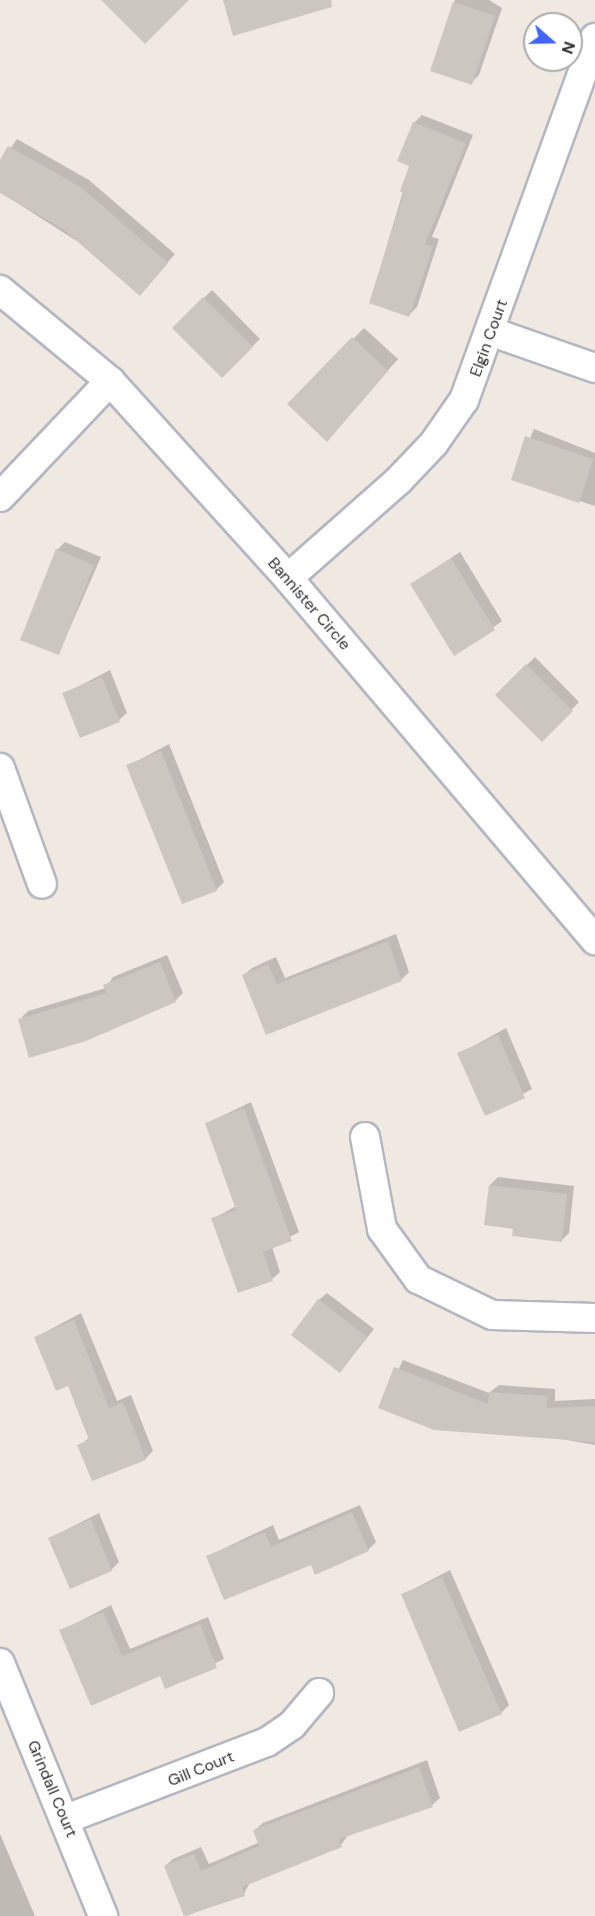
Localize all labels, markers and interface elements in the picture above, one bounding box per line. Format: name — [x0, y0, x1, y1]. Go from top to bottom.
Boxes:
north arrow — [523, 12, 583, 72]
text: N — [557, 39, 580, 57]
street label: Elgin Court — [466, 297, 512, 379]
street label: Bannister Circle — [264, 554, 354, 654]
street label: Grindall Court — [23, 1738, 81, 1840]
street label: Gill Court — [165, 1747, 237, 1791]

